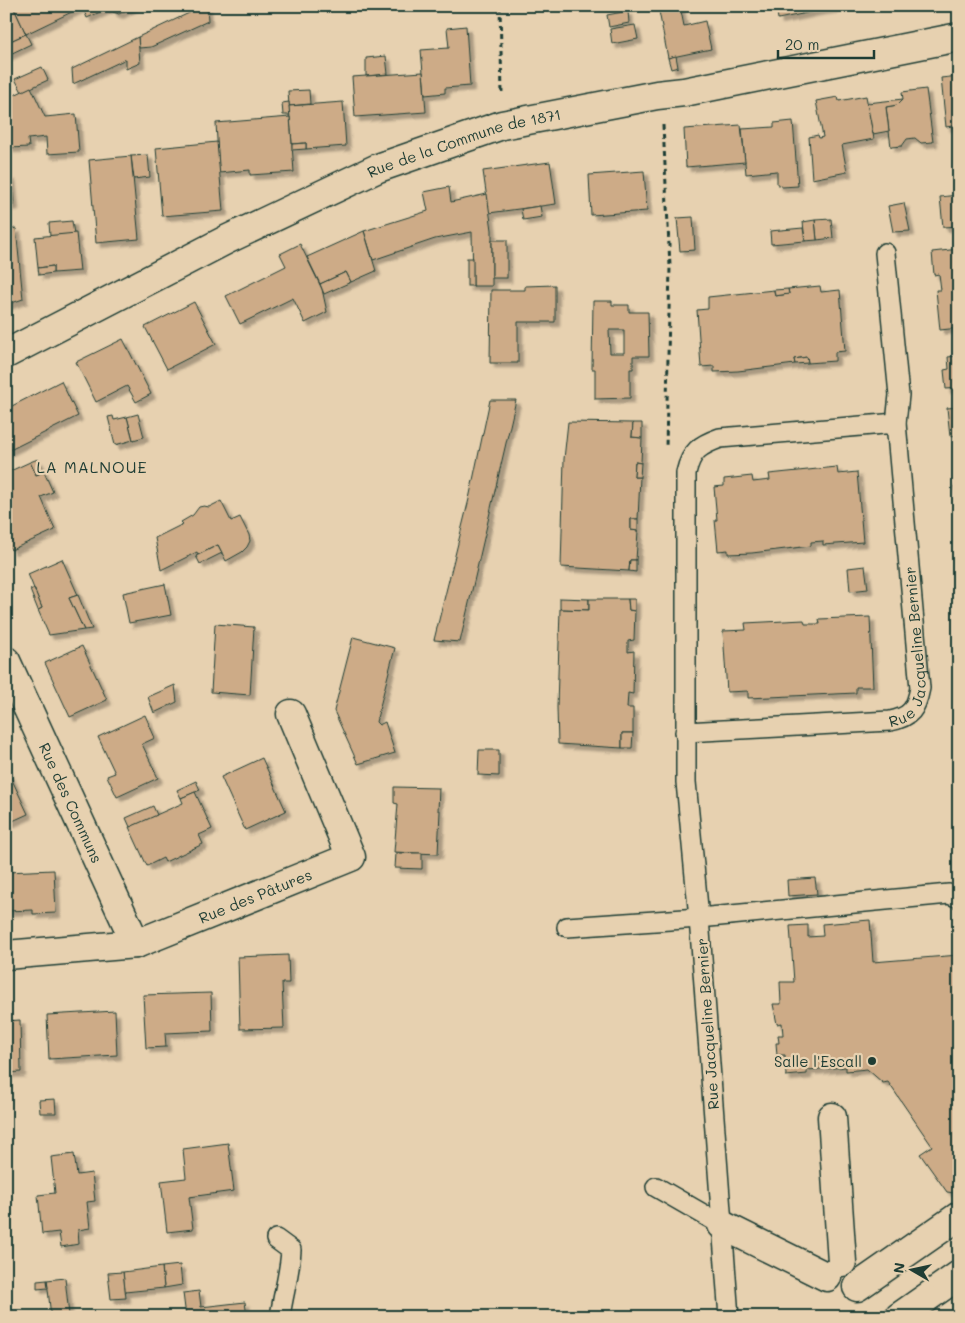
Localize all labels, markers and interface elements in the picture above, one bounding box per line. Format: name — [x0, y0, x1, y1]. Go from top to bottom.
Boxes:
scale bar — [778, 28, 874, 60]
text: 20 m — [785, 34, 819, 54]
street label: Rue de la Commune de 1871 — [364, 104, 563, 182]
district label: LA MALNOUE — [36, 456, 148, 477]
street label: Rue Jacqueline Bernier — [887, 566, 930, 731]
street label: Rue des Communs — [35, 739, 107, 866]
street label: Rue des Pâtures — [196, 864, 315, 928]
street label: Rue Jacqueline Bernier — [691, 938, 723, 1110]
place label: Salle l'Escall — [774, 1051, 862, 1071]
marker: Salle l'Escall — [866, 1055, 878, 1067]
north arrow — [888, 1246, 938, 1296]
text: N — [888, 1261, 909, 1275]

